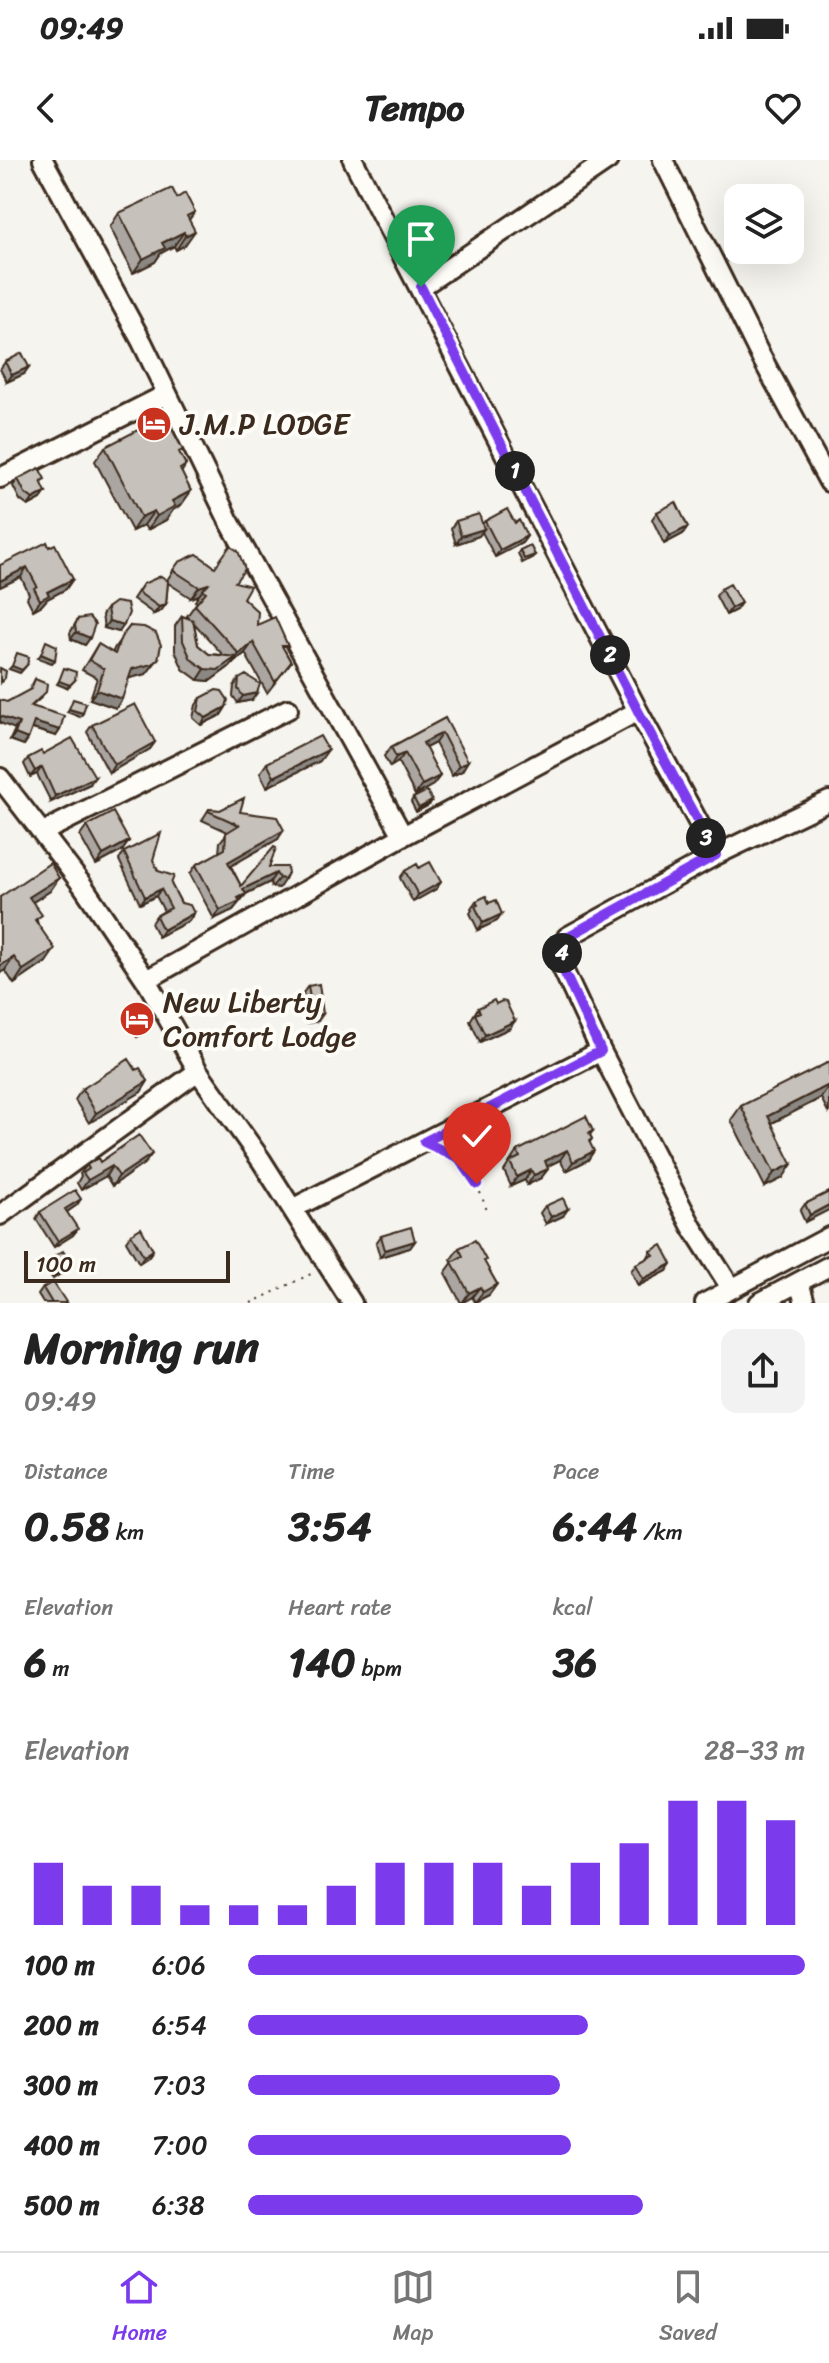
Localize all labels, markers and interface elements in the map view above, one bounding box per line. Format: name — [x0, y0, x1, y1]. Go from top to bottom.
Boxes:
text: 09:49 — [40, 1, 124, 55]
text: Tempo — [364, 76, 465, 140]
icon: back — [24, 86, 68, 130]
icon: heart — [761, 86, 805, 130]
map controls — [724, 184, 804, 264]
button: layers — [724, 184, 804, 264]
pin — [387, 205, 455, 287]
icon: arrive — [399, 217, 443, 261]
place label: J.M.P LODGE — [179, 397, 352, 451]
hotel icon: J.M.P LODGE — [135, 405, 173, 443]
pin: 1 — [495, 451, 535, 491]
text: 1 — [510, 451, 520, 490]
pin: 2 — [590, 635, 630, 675]
text: 2 — [604, 635, 616, 674]
pin: 3 — [686, 818, 726, 858]
text: 3 — [700, 818, 712, 857]
pin: 4 — [542, 933, 582, 973]
text: 4 — [555, 933, 569, 972]
place label: New Liberty Comfort Lodge — [163, 975, 357, 1063]
hotel icon: New Liberty Comfort Lodge — [118, 1000, 156, 1038]
pin — [443, 1102, 511, 1184]
icon: check — [455, 1114, 499, 1158]
text: 100 m — [36, 1245, 96, 1284]
scale bar — [24, 1247, 230, 1283]
text: Morning run — [24, 1309, 259, 1387]
button: share — [721, 1329, 805, 1413]
text: 09:49 — [24, 1378, 96, 1424]
text: Distance — [24, 1452, 108, 1491]
text: Time — [288, 1452, 335, 1491]
text: Pace — [553, 1452, 599, 1491]
text: 0.58 — [24, 1491, 110, 1562]
text: 3:54 — [288, 1491, 372, 1562]
text: 6:44 — [553, 1491, 637, 1562]
text: km — [110, 1513, 144, 1552]
text: /km — [637, 1513, 683, 1552]
text: Elevation — [24, 1588, 113, 1627]
text: Heart rate — [288, 1588, 392, 1627]
text: kcal — [553, 1588, 593, 1627]
text: 6 — [24, 1627, 47, 1698]
text: 140 — [288, 1627, 356, 1698]
text: 36 — [553, 1627, 597, 1698]
text: m — [47, 1649, 69, 1688]
text: bpm — [356, 1649, 402, 1688]
text: Elevation — [24, 1727, 129, 1773]
text: 28–33 m — [704, 1727, 805, 1773]
text: 100 m — [24, 1942, 95, 1988]
text: 6:06 — [152, 1942, 206, 1988]
text: 200 m — [24, 2002, 99, 2048]
text: 6:54 — [152, 2002, 207, 2048]
text: 300 m — [24, 2062, 98, 2108]
text: 7:03 — [152, 2062, 205, 2108]
text: 400 m — [24, 2122, 100, 2168]
text: 7:00 — [152, 2122, 208, 2168]
text: 500 m — [24, 2182, 99, 2228]
text: 6:38 — [152, 2182, 205, 2228]
tab: Home — [112, 2265, 167, 2352]
tab: Map — [391, 2265, 435, 2352]
tab: Saved — [659, 2265, 717, 2352]

